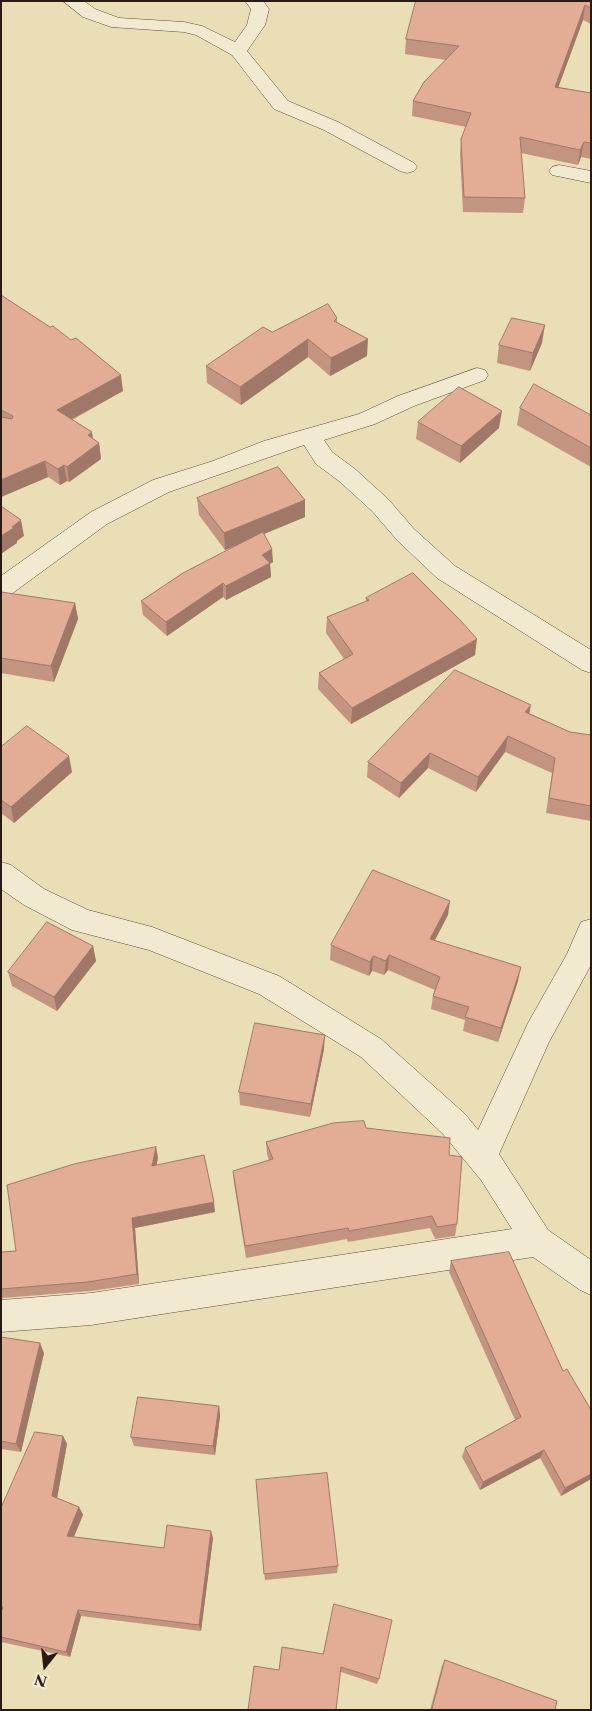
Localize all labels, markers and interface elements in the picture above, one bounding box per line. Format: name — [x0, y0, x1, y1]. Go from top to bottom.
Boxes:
north arrow — [20, 1641, 70, 1691]
text: N — [33, 1670, 49, 1691]

